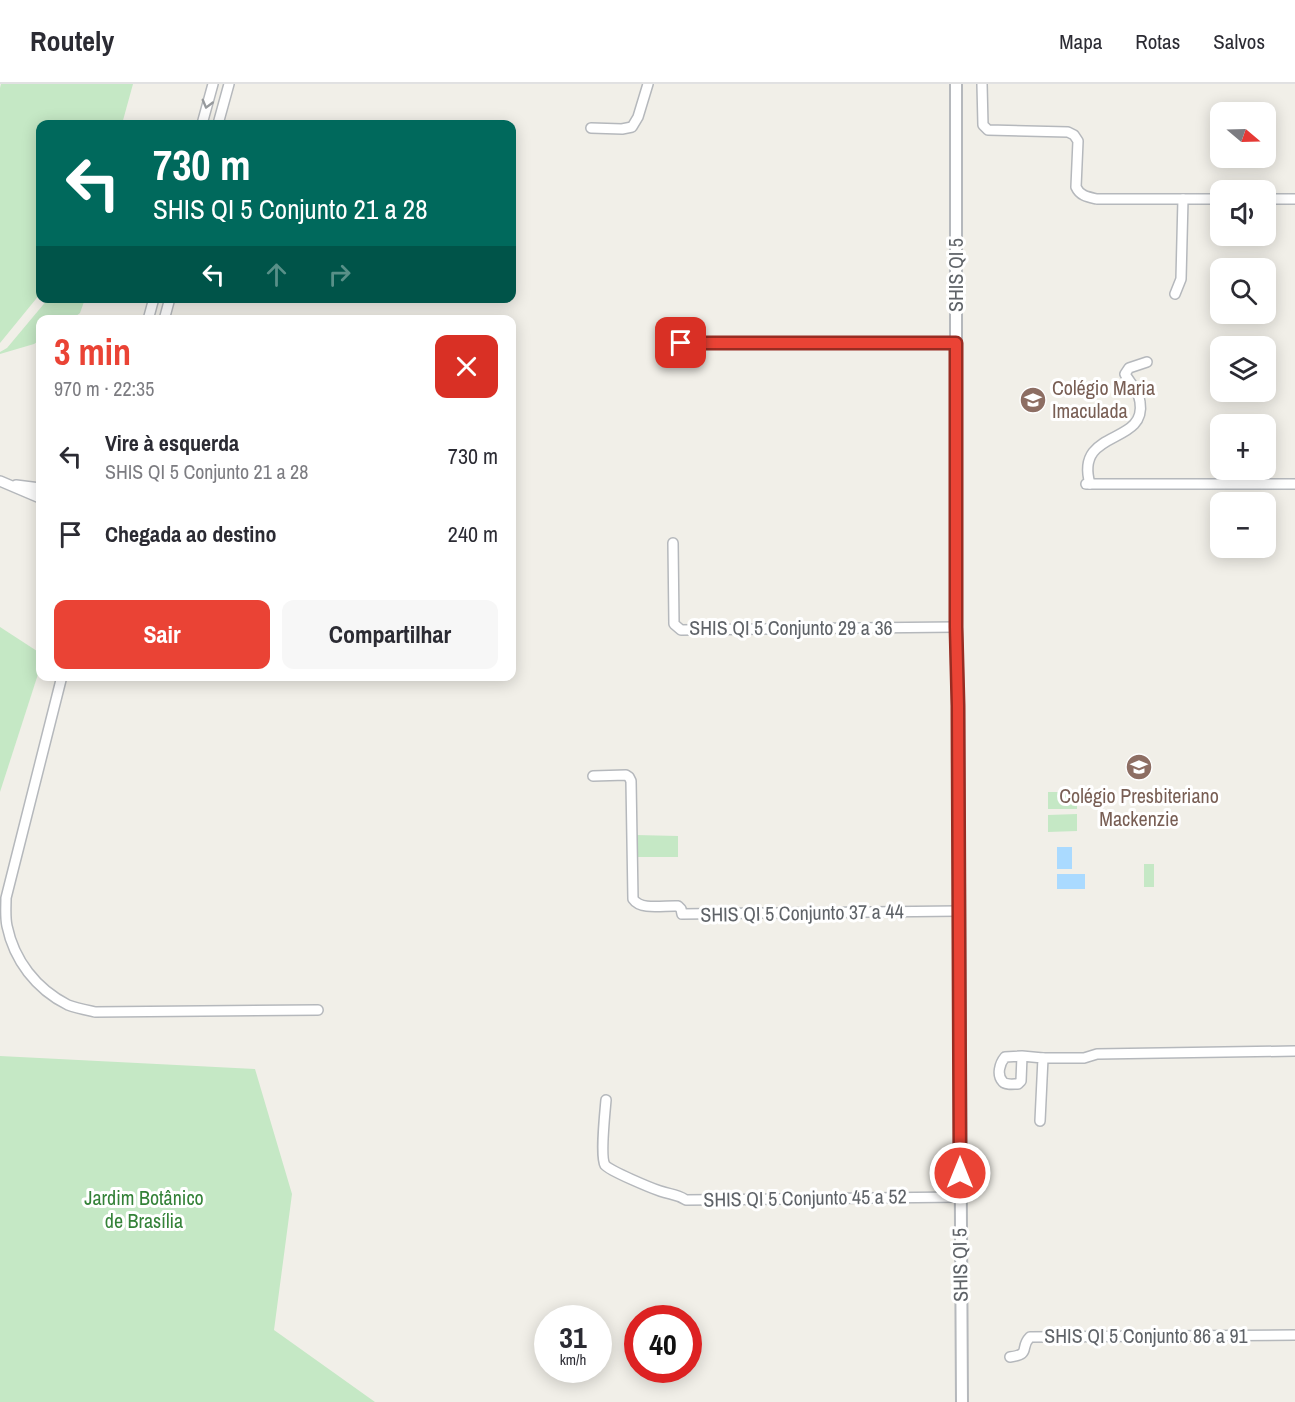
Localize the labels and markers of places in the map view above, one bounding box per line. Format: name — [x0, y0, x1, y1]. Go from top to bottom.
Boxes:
pin — [655, 317, 706, 368]
place label: Colégio Maria Imaculada — [1052, 374, 1155, 424]
school or university icon: Colégio Maria Imaculada — [1018, 385, 1048, 415]
school or university icon: Colégio Presbiteriano Mackenzie — [1124, 752, 1154, 782]
place label: Colégio Presbiteriano Mackenzie — [1059, 782, 1219, 832]

